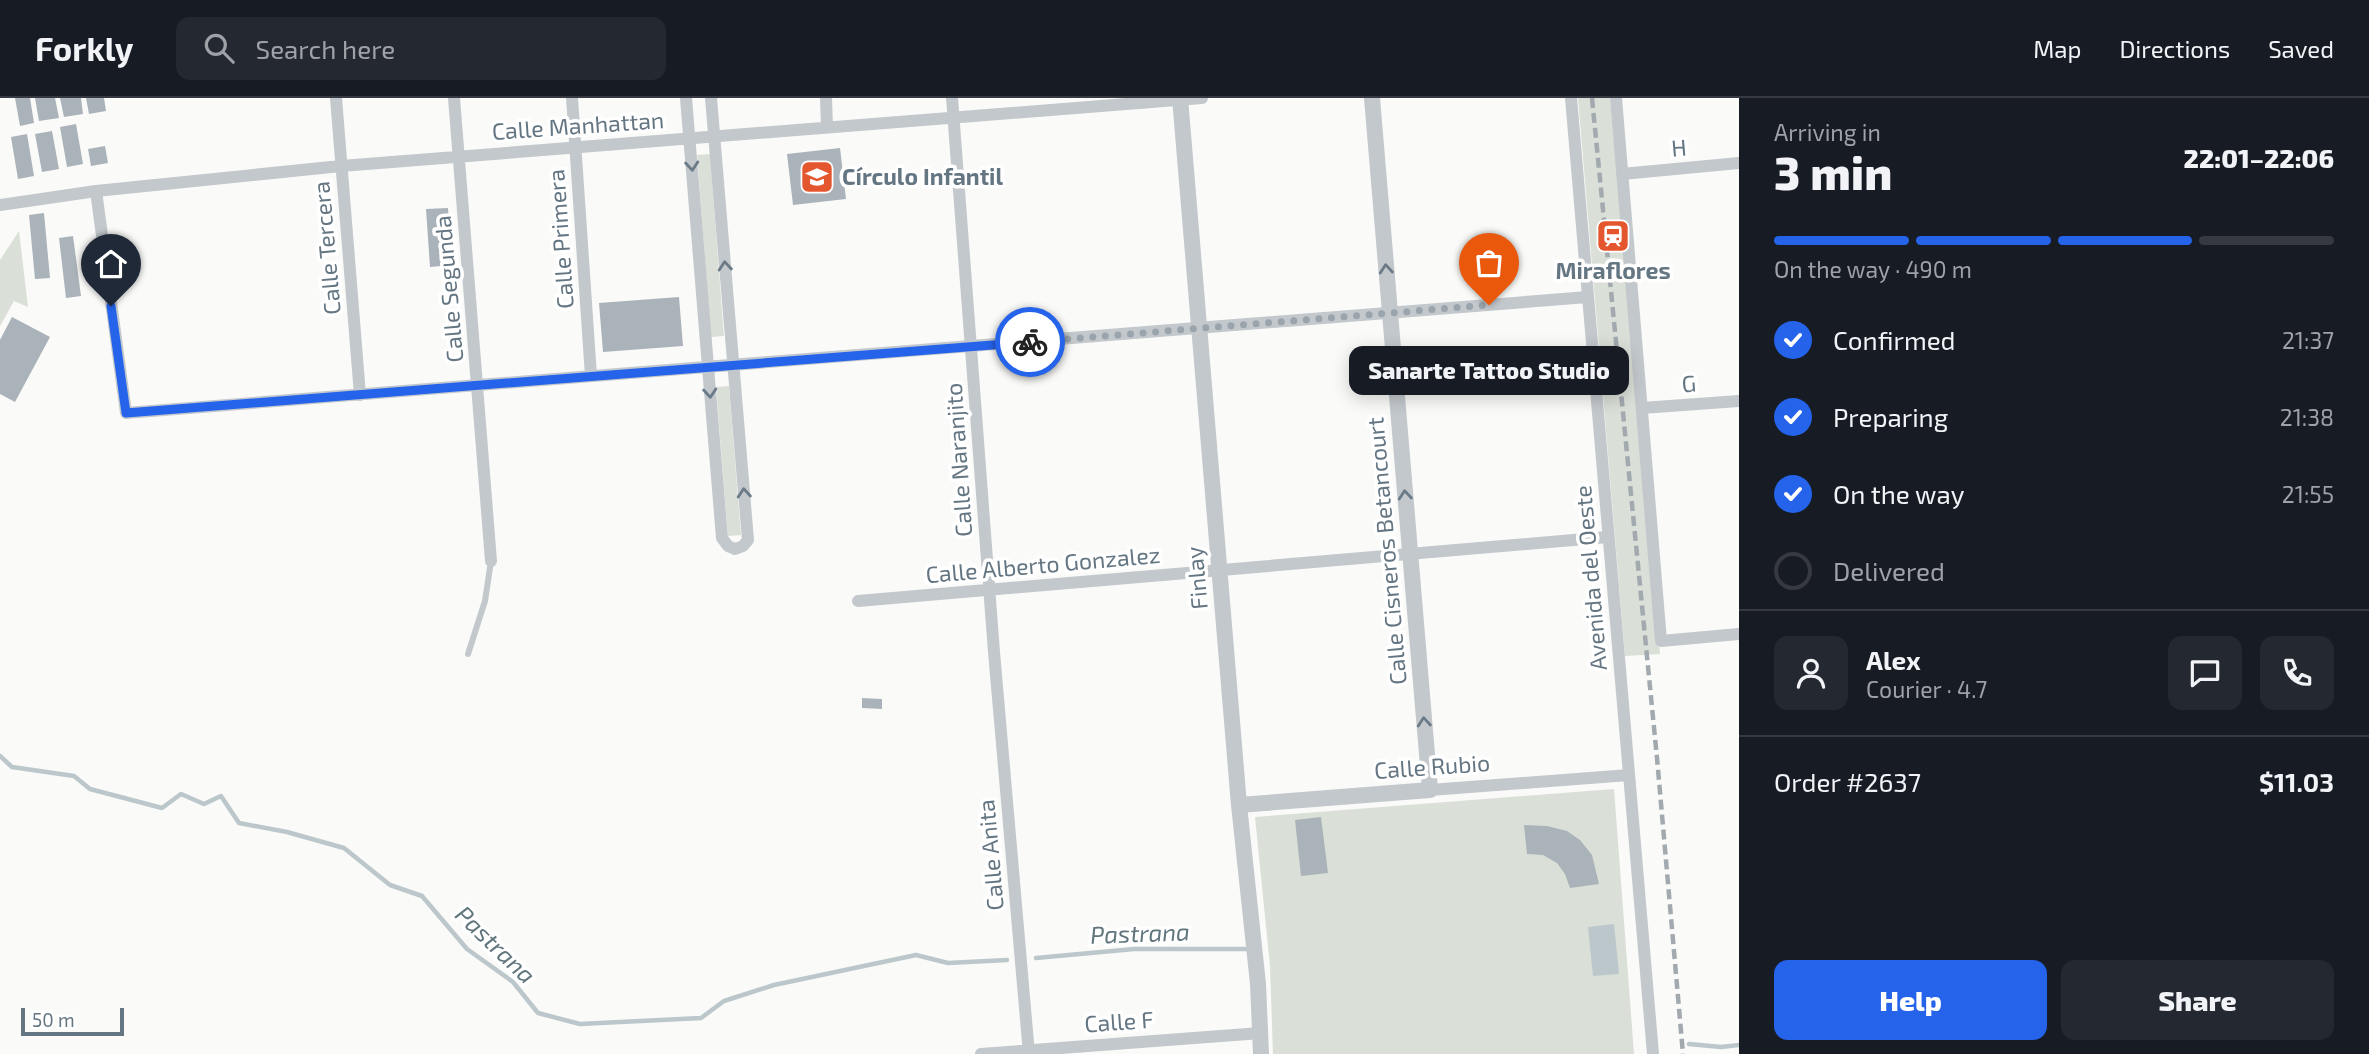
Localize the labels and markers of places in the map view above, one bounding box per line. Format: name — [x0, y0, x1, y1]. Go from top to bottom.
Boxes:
school or university icon: Círculo Infantil — [798, 158, 836, 196]
place label: Círculo Infantil — [842, 162, 1003, 190]
station icon: Miraflores — [1594, 217, 1632, 255]
pin — [1459, 233, 1519, 305]
pin — [81, 234, 141, 306]
place label: Miraflores — [1555, 256, 1671, 284]
callout: Sanarte Tattoo Studio — [1349, 347, 1629, 396]

